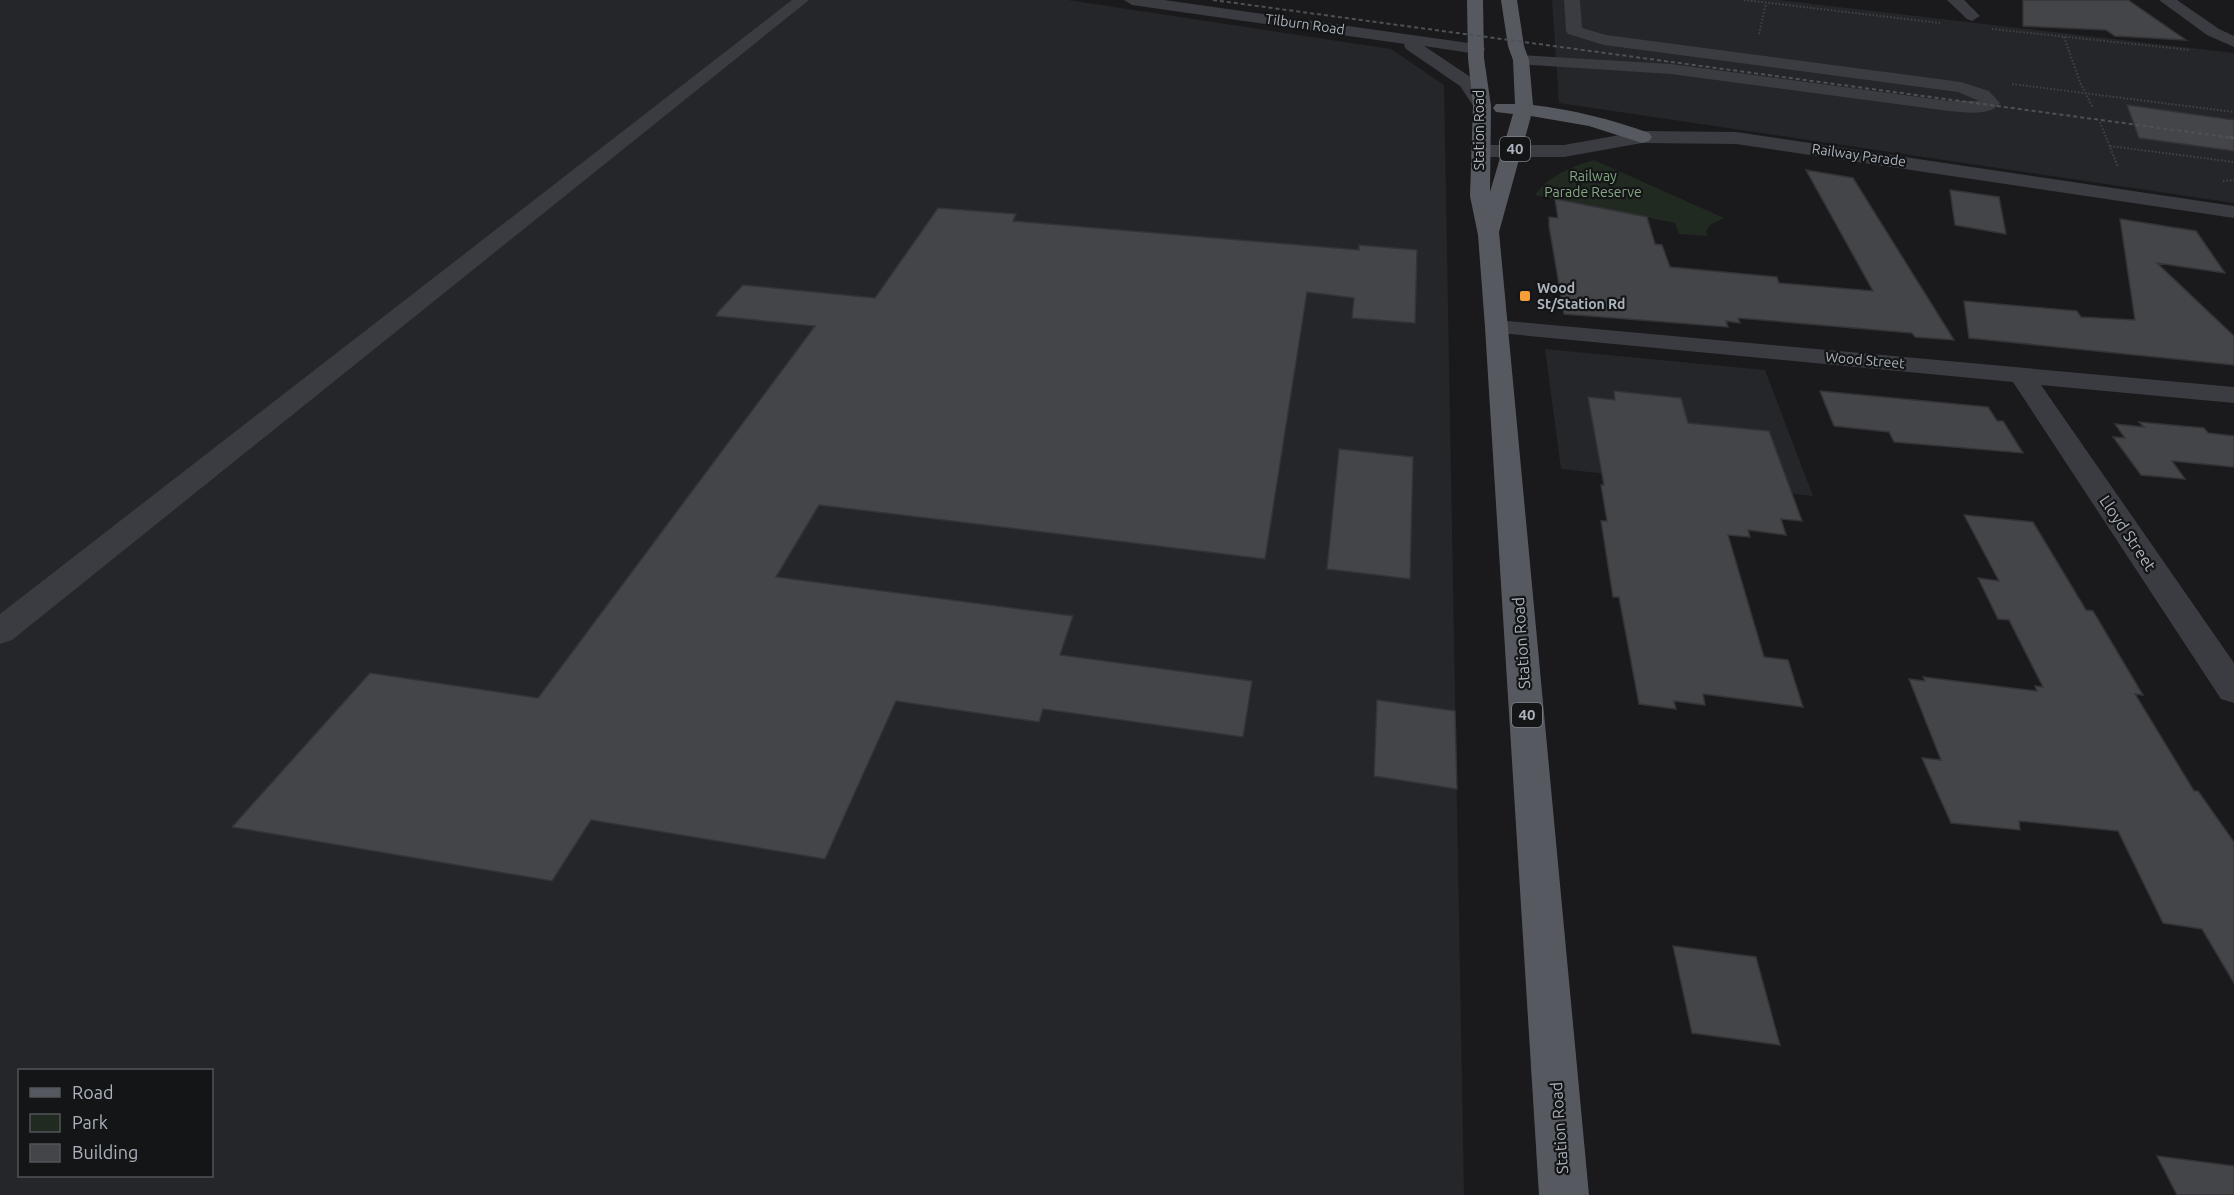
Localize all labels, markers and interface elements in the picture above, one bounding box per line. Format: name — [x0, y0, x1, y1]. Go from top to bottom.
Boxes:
street label: Tilburn Road — [1264, 11, 1346, 37]
street label: Station Road — [1471, 90, 1487, 170]
road number: 40 — [1500, 137, 1530, 161]
street label: Railway Parade — [1811, 140, 1907, 170]
park label: Railway Parade Reserve — [1544, 168, 1642, 200]
place label: Wood St/Station Rd — [1537, 280, 1625, 312]
marker: Wood St/Station Rd — [1518, 289, 1532, 303]
street label: Wood Street — [1825, 349, 1906, 371]
street label: Lloyd Street — [2096, 492, 2160, 575]
street label: Station Road — [1509, 596, 1533, 690]
road number: 40 — [1512, 703, 1542, 727]
legend — [18, 1069, 213, 1177]
street label: Station Road — [1547, 1081, 1571, 1175]
text: Road — [72, 1082, 114, 1102]
text: Park — [72, 1112, 108, 1132]
text: Building — [72, 1142, 138, 1162]

